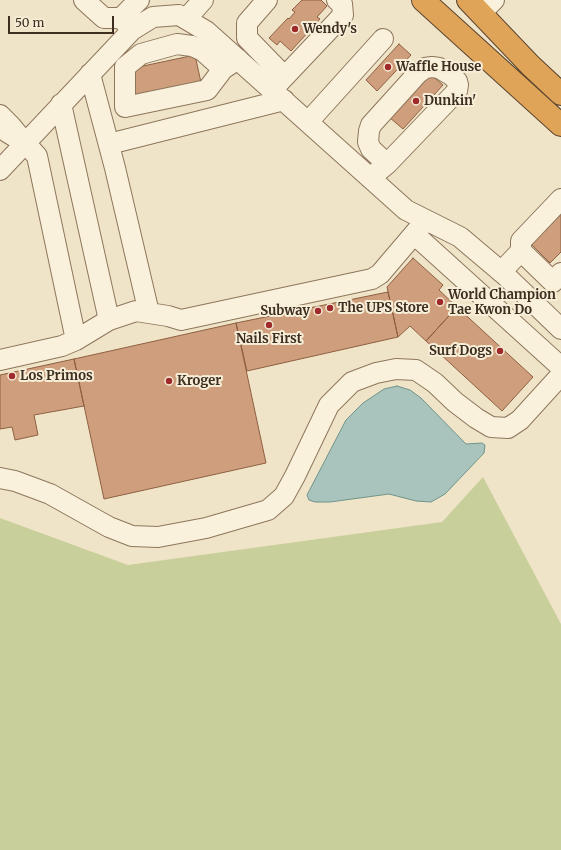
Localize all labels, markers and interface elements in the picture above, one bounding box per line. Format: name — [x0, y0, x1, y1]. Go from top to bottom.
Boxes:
scale bar — [10, 8, 116, 34]
text: 50 m — [15, 15, 44, 30]
place label: Wendy's — [303, 21, 357, 37]
marker: Wendy's — [290, 24, 300, 34]
place label: Waffle House — [396, 59, 481, 75]
marker: Waffle House — [383, 62, 393, 72]
place label: Dunkin' — [424, 93, 476, 109]
marker: Dunkin' — [411, 96, 421, 106]
place label: World Champion Tae Kwon Do — [448, 287, 556, 318]
marker: World Champion Tae Kwon Do — [435, 297, 445, 307]
place label: The UPS Store — [338, 300, 429, 316]
place label: Subway — [260, 303, 310, 319]
marker: The UPS Store — [325, 303, 335, 313]
marker: Subway — [313, 306, 323, 316]
marker: Nails First — [264, 320, 274, 330]
place label: Nails First — [236, 331, 302, 347]
place label: Surf Dogs — [429, 343, 492, 359]
marker: Surf Dogs — [495, 346, 505, 356]
place label: Los Primos — [20, 368, 93, 384]
marker: Los Primos — [7, 371, 17, 381]
place label: Kroger — [177, 373, 221, 389]
marker: Kroger — [164, 376, 174, 386]

